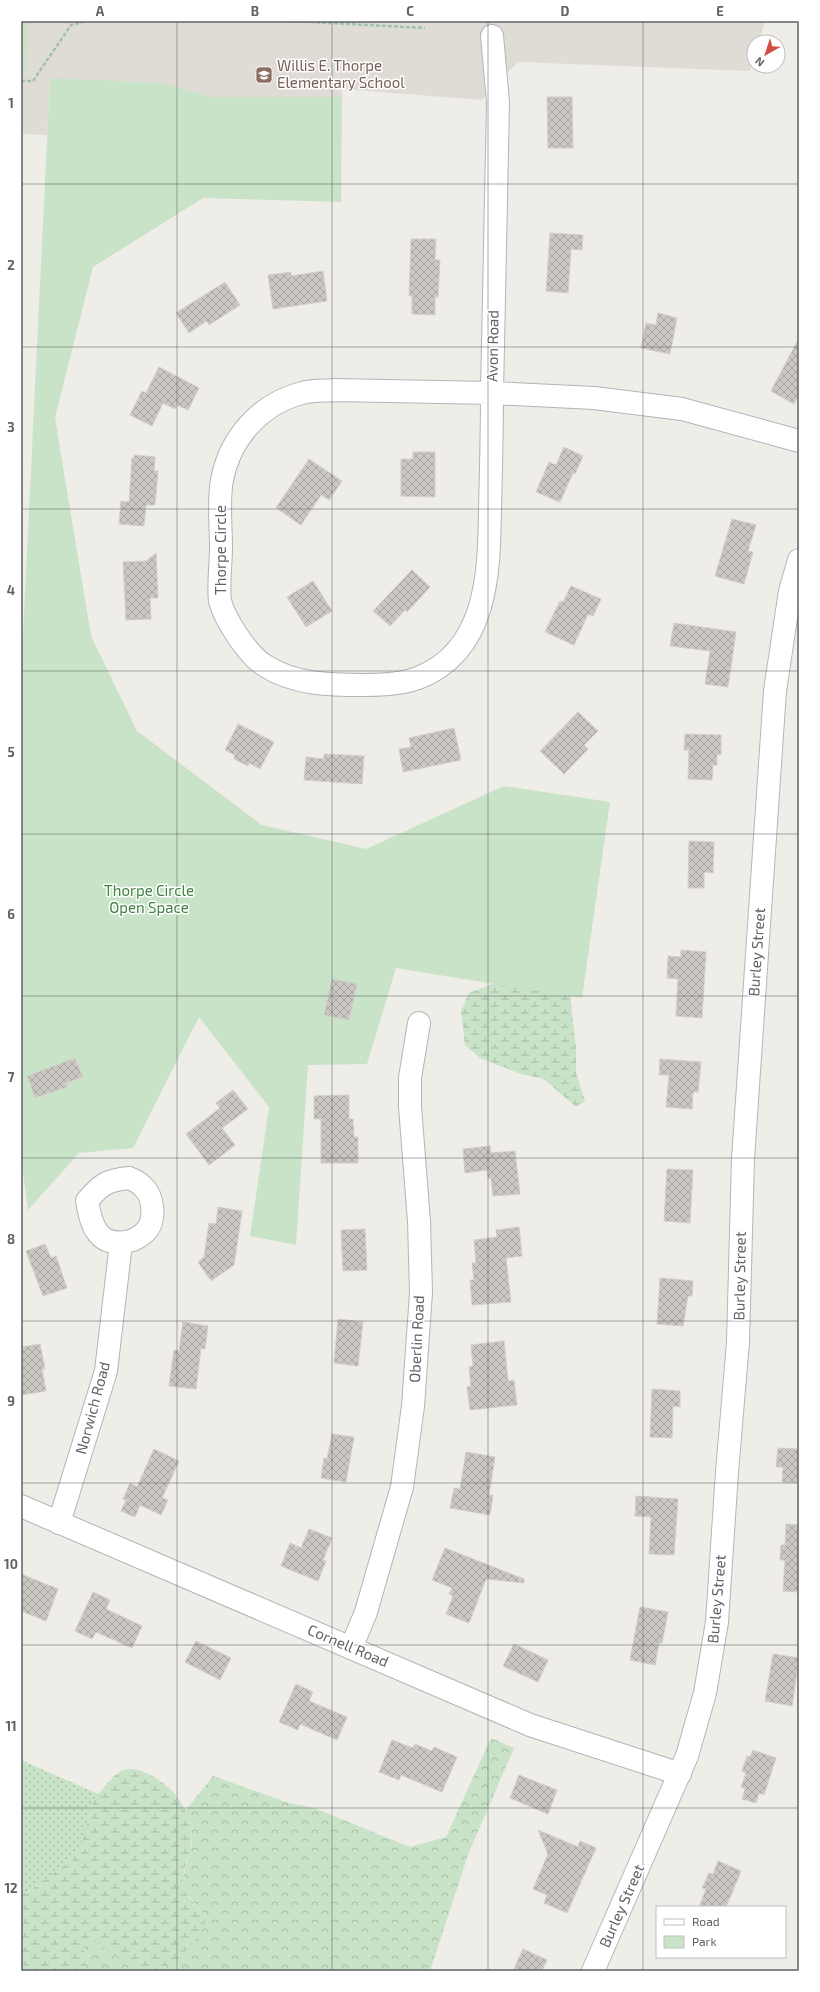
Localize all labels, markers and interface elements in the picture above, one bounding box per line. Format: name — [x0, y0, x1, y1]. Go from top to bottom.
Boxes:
text: A — [96, 3, 105, 19]
text: B — [251, 3, 259, 19]
text: C — [406, 3, 414, 19]
text: D — [561, 3, 570, 19]
text: E — [716, 3, 724, 19]
north arrow — [746, 34, 786, 74]
text: N — [752, 55, 767, 70]
place label: Willis E. Thorpe Elementary School — [277, 56, 405, 91]
school or university icon: Willis E. Thorpe Elementary School — [254, 65, 274, 85]
text: 1 — [8, 95, 14, 111]
text: 2 — [7, 257, 15, 273]
street label: Avon Road — [482, 310, 502, 382]
text: 3 — [7, 419, 15, 435]
street label: Thorpe Circle — [211, 505, 229, 595]
text: 4 — [7, 582, 15, 598]
text: 5 — [7, 744, 15, 760]
park label: Thorpe Circle Open Space — [104, 881, 194, 916]
text: 6 — [7, 906, 15, 922]
street label: Burley Street — [744, 907, 768, 997]
text: 7 — [8, 1069, 15, 1085]
text: 8 — [7, 1231, 15, 1247]
street label: Burley Street — [729, 1231, 749, 1321]
street label: Oberlin Road — [405, 1295, 427, 1383]
street label: Norwich Road — [71, 1359, 113, 1456]
text: 9 — [7, 1393, 15, 1409]
street label: Burley Street — [703, 1554, 729, 1644]
text: 10 — [4, 1556, 18, 1572]
street label: Cornell Road — [305, 1620, 392, 1670]
text: 11 — [5, 1718, 17, 1734]
street label: Burley Street — [595, 1861, 648, 1950]
text: 12 — [4, 1880, 18, 1896]
legend — [656, 1906, 786, 1958]
text: Road — [692, 1914, 720, 1928]
text: Park — [692, 1934, 717, 1948]

